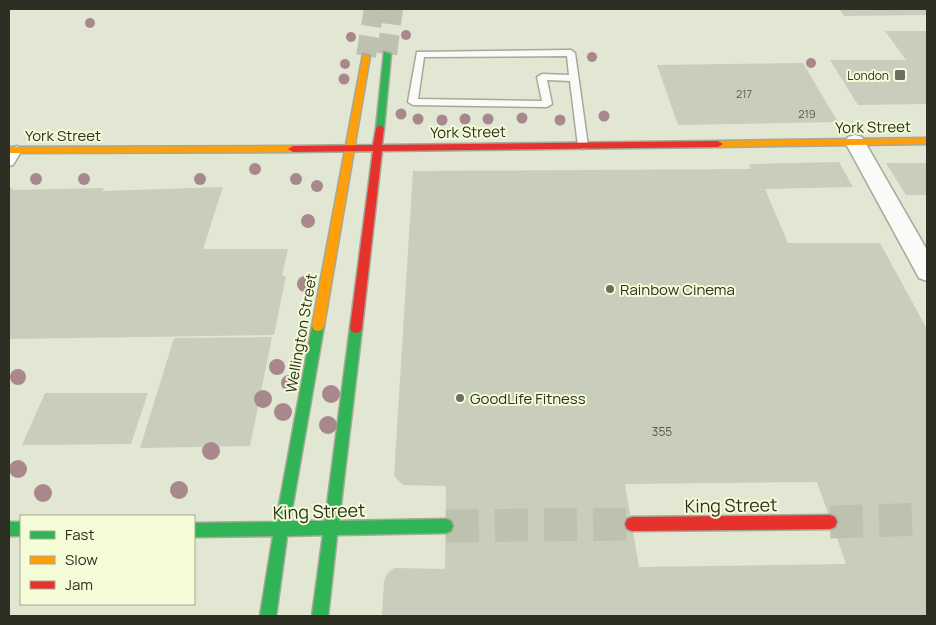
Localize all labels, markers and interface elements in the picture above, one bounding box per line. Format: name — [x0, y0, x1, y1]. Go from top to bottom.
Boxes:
place label: London — [847, 67, 889, 84]
marker: London — [893, 68, 907, 82]
house number: 217 — [736, 86, 752, 101]
house number: 219 — [798, 106, 816, 121]
street label: York Street — [835, 116, 911, 138]
street label: York Street — [430, 121, 506, 143]
street label: York Street — [25, 125, 101, 146]
street label: Wellington Street — [280, 272, 322, 394]
place label: Rainbow Cinema — [620, 279, 735, 300]
marker: Rainbow Cinema — [604, 283, 616, 295]
place label: GoodLife Fitness — [470, 388, 586, 409]
marker: GoodLife Fitness — [454, 392, 466, 404]
house number: 355 — [652, 423, 672, 440]
street label: King Street — [684, 492, 778, 518]
street label: King Street — [272, 497, 366, 525]
legend — [20, 515, 195, 605]
text: Fast — [65, 524, 94, 545]
text: Slow — [65, 549, 98, 570]
text: Jam — [65, 574, 93, 595]

